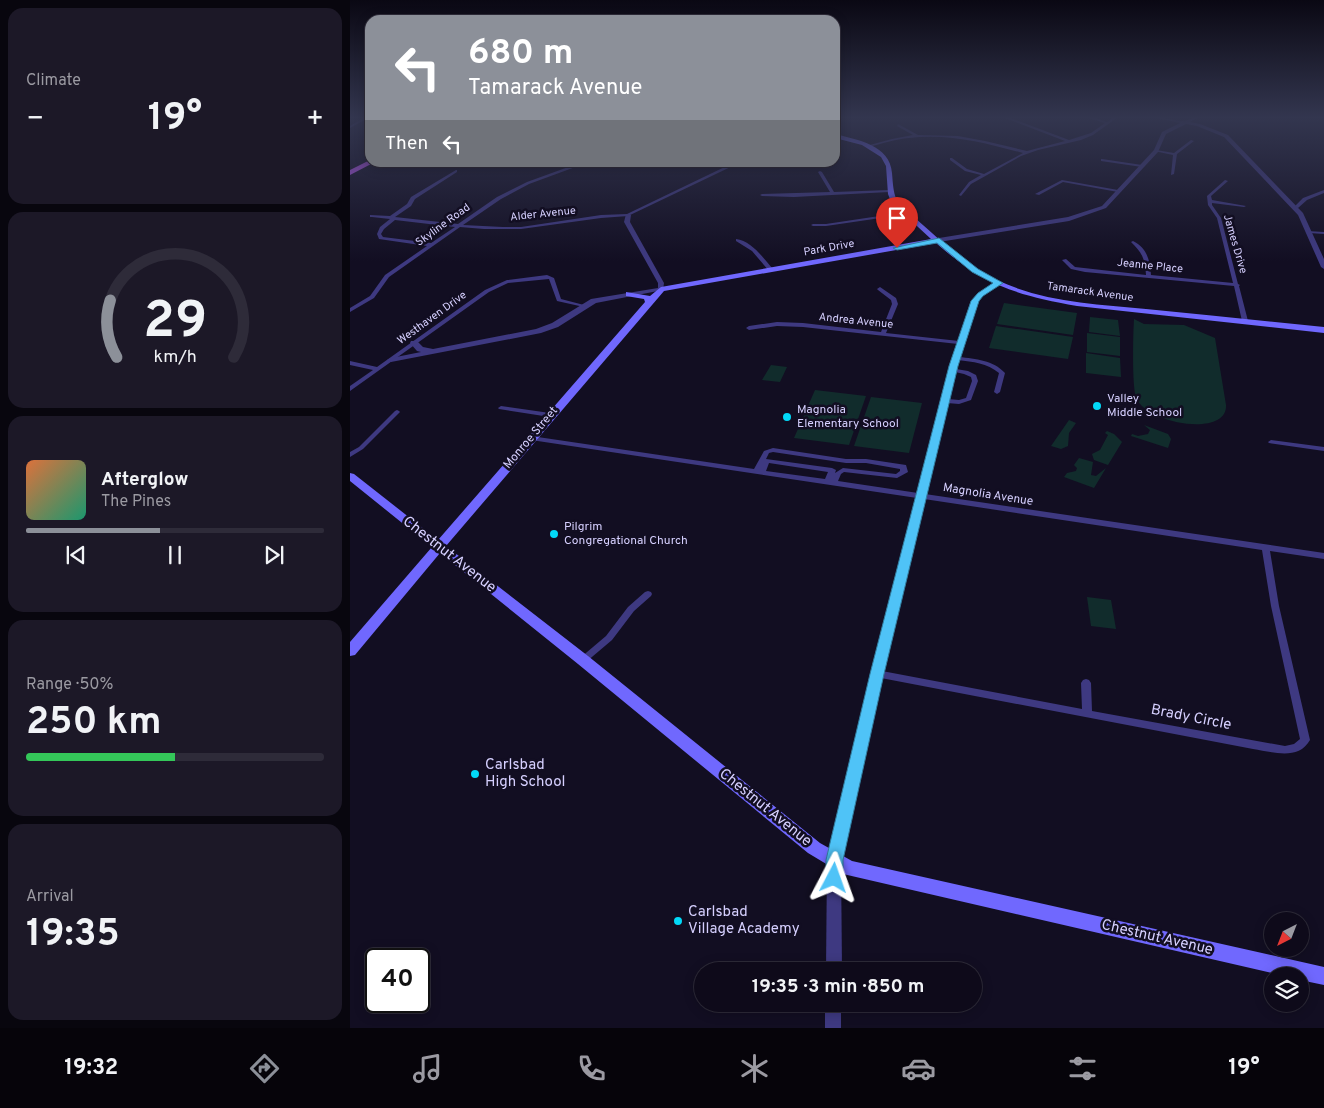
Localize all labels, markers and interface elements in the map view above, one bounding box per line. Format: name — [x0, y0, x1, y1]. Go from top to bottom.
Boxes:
text: 680 m — [468, 32, 573, 76]
icon: left — [385, 35, 450, 100]
text: Climate — [26, 71, 81, 91]
text: Tamarack Avenue — [468, 75, 642, 102]
text: 19° — [148, 95, 202, 144]
text: − — [26, 102, 44, 138]
text: + — [306, 102, 324, 138]
icon: left — [438, 130, 466, 158]
text: Then — [385, 132, 428, 156]
pin — [876, 197, 918, 248]
street label: Skyline Road — [413, 201, 473, 249]
street label: Alder Avenue — [510, 204, 577, 224]
icon: arrive — [883, 204, 911, 232]
street label: James Drive — [1220, 213, 1250, 275]
street label: Park Drive — [802, 237, 856, 259]
street label: Jeanne Place — [1116, 256, 1184, 276]
street label: Tamarack Avenue — [1046, 279, 1134, 305]
street label: Westhaven Drive — [395, 288, 469, 348]
text: 29 — [143, 290, 207, 356]
street label: Andrea Avenue — [818, 310, 894, 332]
text: km/h — [153, 346, 197, 369]
place label: Valley Middle School — [1107, 391, 1182, 421]
marker: Valley Middle School — [1091, 400, 1103, 412]
place label: Magnolia Elementary School — [797, 402, 899, 432]
street label: Monroe Street — [500, 403, 562, 473]
marker: Magnolia Elementary School — [781, 411, 793, 423]
text: Afterglow — [101, 468, 189, 492]
street label: Magnolia Avenue — [942, 480, 1034, 510]
text: The Pines — [101, 492, 171, 512]
street label: Chestnut Avenue — [398, 512, 500, 598]
place label: Pilgrim Congregational Church — [564, 519, 688, 549]
marker: Pilgrim Congregational Church — [548, 528, 560, 540]
icon: previous — [62, 541, 90, 569]
icon: pause — [161, 541, 189, 569]
icon: next — [260, 541, 288, 569]
text: Range · 50% — [26, 675, 114, 695]
text: 250 km — [26, 699, 161, 748]
street label: Brady Circle — [1149, 701, 1233, 735]
place label: Carlsbad High School — [485, 756, 566, 792]
street label: Chestnut Avenue — [715, 765, 815, 851]
marker: Carlsbad High School — [469, 768, 481, 780]
position arrow — [807, 851, 859, 903]
text: Arrival — [26, 887, 74, 907]
place label: Carlsbad Village Academy — [688, 903, 800, 939]
text: 19:35 — [26, 911, 120, 960]
north arrow — [1264, 912, 1309, 958]
map controls — [1264, 912, 1309, 1012]
marker: Carlsbad Village Academy — [672, 915, 684, 927]
street label: Chestnut Avenue — [1099, 916, 1215, 960]
speed limit sign: 40 — [365, 948, 430, 1013]
button: layers — [1264, 967, 1309, 1012]
text: 19:35 · 3 min · 850 m — [752, 975, 924, 999]
icon: directions — [247, 1051, 282, 1086]
icon: music — [410, 1051, 445, 1086]
icon: phone — [574, 1051, 609, 1086]
icon: climate — [737, 1051, 772, 1086]
icon: car — [901, 1051, 936, 1086]
icon: filters — [1065, 1051, 1100, 1086]
text: 19:32 — [64, 1055, 118, 1082]
text: 19° — [1228, 1055, 1260, 1082]

